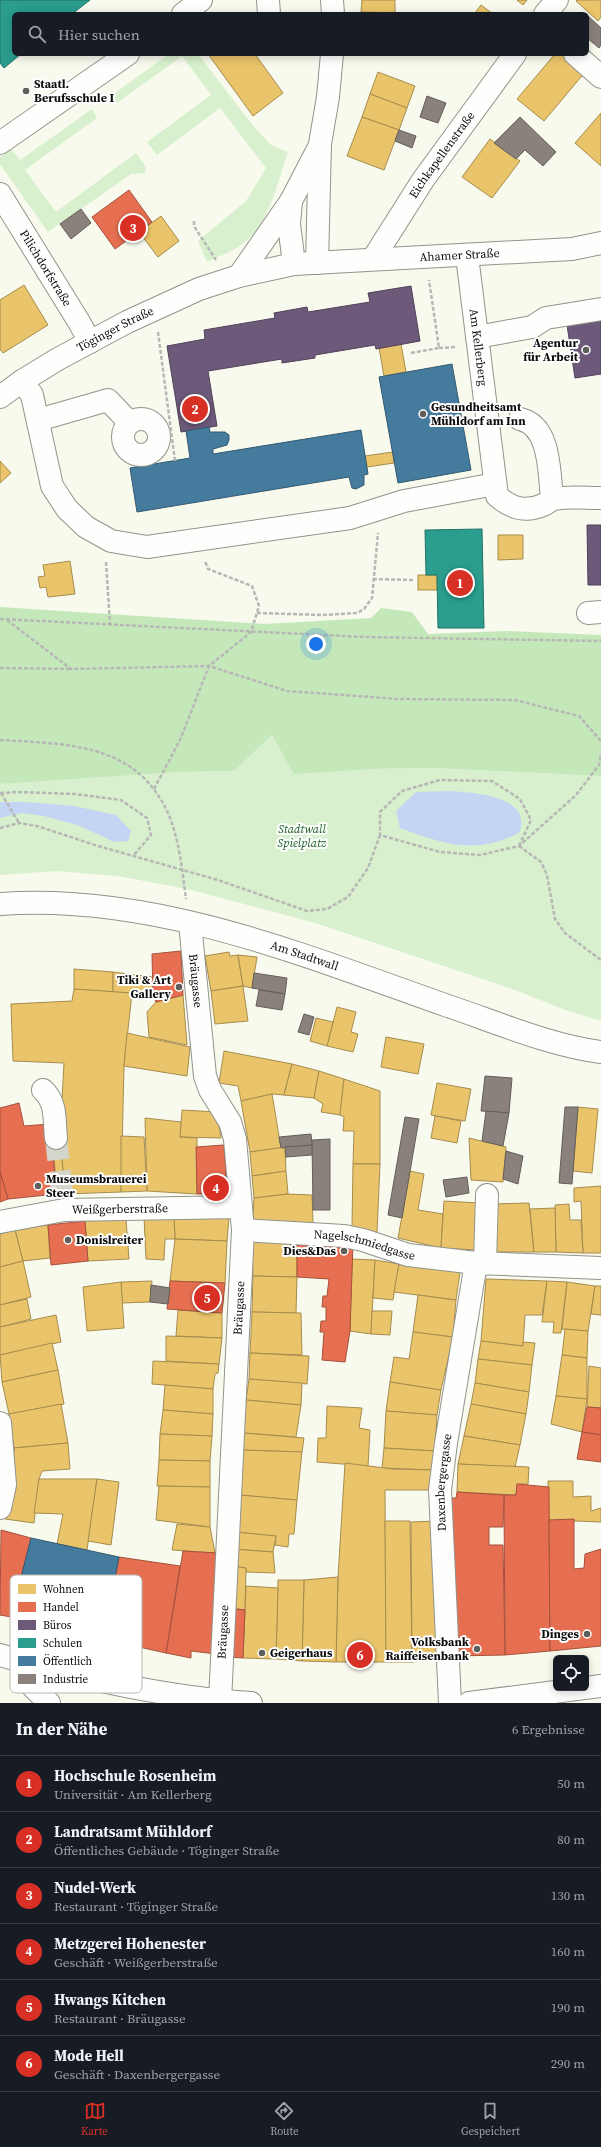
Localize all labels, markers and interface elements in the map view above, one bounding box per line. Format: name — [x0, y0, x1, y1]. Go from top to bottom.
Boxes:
search box — [12, 12, 589, 56]
icon: search — [26, 23, 48, 45]
text: Hier suchen — [58, 24, 140, 45]
place label: Staatl. Berufsschule I — [34, 76, 114, 106]
marker: Staatl. Berufsschule I — [21, 86, 31, 96]
street label: Eichkapellenstraße — [405, 108, 478, 201]
pin: 3 — [120, 213, 146, 243]
street label: Pilichdorfstraße — [16, 227, 75, 309]
street label: Ahamer Straße — [419, 245, 500, 265]
street label: Töginger Straße — [74, 303, 156, 355]
street label: Am Kellerberg — [466, 308, 491, 387]
place label: Agentur für Arbeit — [523, 335, 579, 365]
marker: Agentur für Arbeit — [581, 345, 591, 355]
pin: 2 — [182, 394, 208, 424]
place label: Gesundheitsamt Mühldorf am Inn — [431, 399, 526, 429]
marker: Gesundheitsamt Mühldorf am Inn — [418, 409, 428, 419]
pin: 1 — [447, 568, 473, 598]
your location — [306, 634, 326, 654]
park label: Stadtwall Spielplatz — [278, 821, 327, 851]
street label: Am Stadtwall — [269, 937, 341, 975]
street label: Bräugasse — [185, 953, 206, 1008]
place label: Tiki & Art Gallery — [117, 972, 172, 1002]
marker: Tiki & Art Gallery — [174, 982, 184, 992]
place label: Museumsbrauerei Steer — [46, 1171, 147, 1201]
pin: 4 — [203, 1173, 229, 1203]
marker: Museumsbrauerei Steer — [33, 1181, 43, 1191]
street label: Weißgerberstraße — [72, 1200, 168, 1218]
street label: Nagelschmiedgasse — [313, 1226, 416, 1264]
place label: Donislreiter — [76, 1232, 143, 1248]
marker: Donislreiter — [63, 1235, 73, 1245]
place label: Dies&Das — [283, 1243, 337, 1259]
marker: Dies&Das — [339, 1246, 349, 1256]
street label: Bräugasse — [230, 1281, 248, 1335]
pin: 5 — [194, 1283, 220, 1313]
street label: Daxenbergergasse — [432, 1432, 455, 1532]
legend — [10, 1575, 142, 1693]
text: Wohnen — [43, 1582, 85, 1597]
text: Handel — [43, 1600, 79, 1615]
street label: Bräugasse — [214, 1605, 232, 1659]
text: Büros — [43, 1618, 72, 1633]
place label: Dinges — [541, 1626, 580, 1642]
marker: Dinges — [582, 1629, 592, 1639]
place label: Volksbank Raiffeisenbank — [385, 1634, 470, 1664]
text: Schulen — [43, 1636, 83, 1651]
pin: 6 — [347, 1640, 373, 1670]
marker: Volksbank Raiffeisenbank — [472, 1644, 482, 1654]
place label: Geigerhaus — [270, 1645, 333, 1661]
marker: Geigerhaus — [257, 1648, 267, 1658]
text: Öffentlich — [43, 1653, 92, 1669]
map controls — [553, 1655, 589, 1691]
button: locate — [553, 1655, 589, 1691]
text: Industrie — [43, 1672, 89, 1687]
text: In der Nähe — [16, 1717, 107, 1741]
text: 6 Ergebnisse — [512, 1721, 585, 1738]
text: Hochschule Rosenheim — [54, 1765, 216, 1786]
text: 1 — [25, 1775, 33, 1792]
text: 50 m — [557, 1775, 585, 1792]
text: Universität · Am Kellerberg — [54, 1786, 212, 1803]
text: Landratsamt Mühldorf — [54, 1821, 212, 1842]
text: 2 — [25, 1831, 33, 1848]
text: 80 m — [557, 1831, 585, 1848]
text: Öffentliches Gebäude · Töginger Straße — [54, 1842, 279, 1859]
text: Nudel-Werk — [54, 1877, 136, 1898]
text: 3 — [25, 1887, 33, 1904]
text: 130 m — [551, 1887, 585, 1904]
text: Restaurant · Töginger Straße — [54, 1898, 218, 1915]
text: Metzgerei Hohenester — [54, 1933, 206, 1954]
text: 4 — [25, 1943, 33, 1960]
text: 160 m — [551, 1943, 585, 1960]
text: Geschäft · Weißgerberstraße — [54, 1954, 218, 1971]
text: Hwangs Kitchen — [54, 1989, 166, 2010]
text: 5 — [25, 1999, 33, 2016]
text: 190 m — [551, 1999, 585, 2016]
text: Restaurant · Bräugasse — [54, 2010, 186, 2027]
text: Mode Hell — [54, 2045, 124, 2066]
text: 6 — [25, 2055, 33, 2072]
text: 290 m — [551, 2055, 585, 2072]
text: Geschäft · Daxenbergergasse — [54, 2066, 220, 2083]
tab: Karte — [81, 2100, 108, 2139]
tab: Route — [270, 2100, 299, 2139]
tab: Gespeichert — [461, 2100, 520, 2139]

